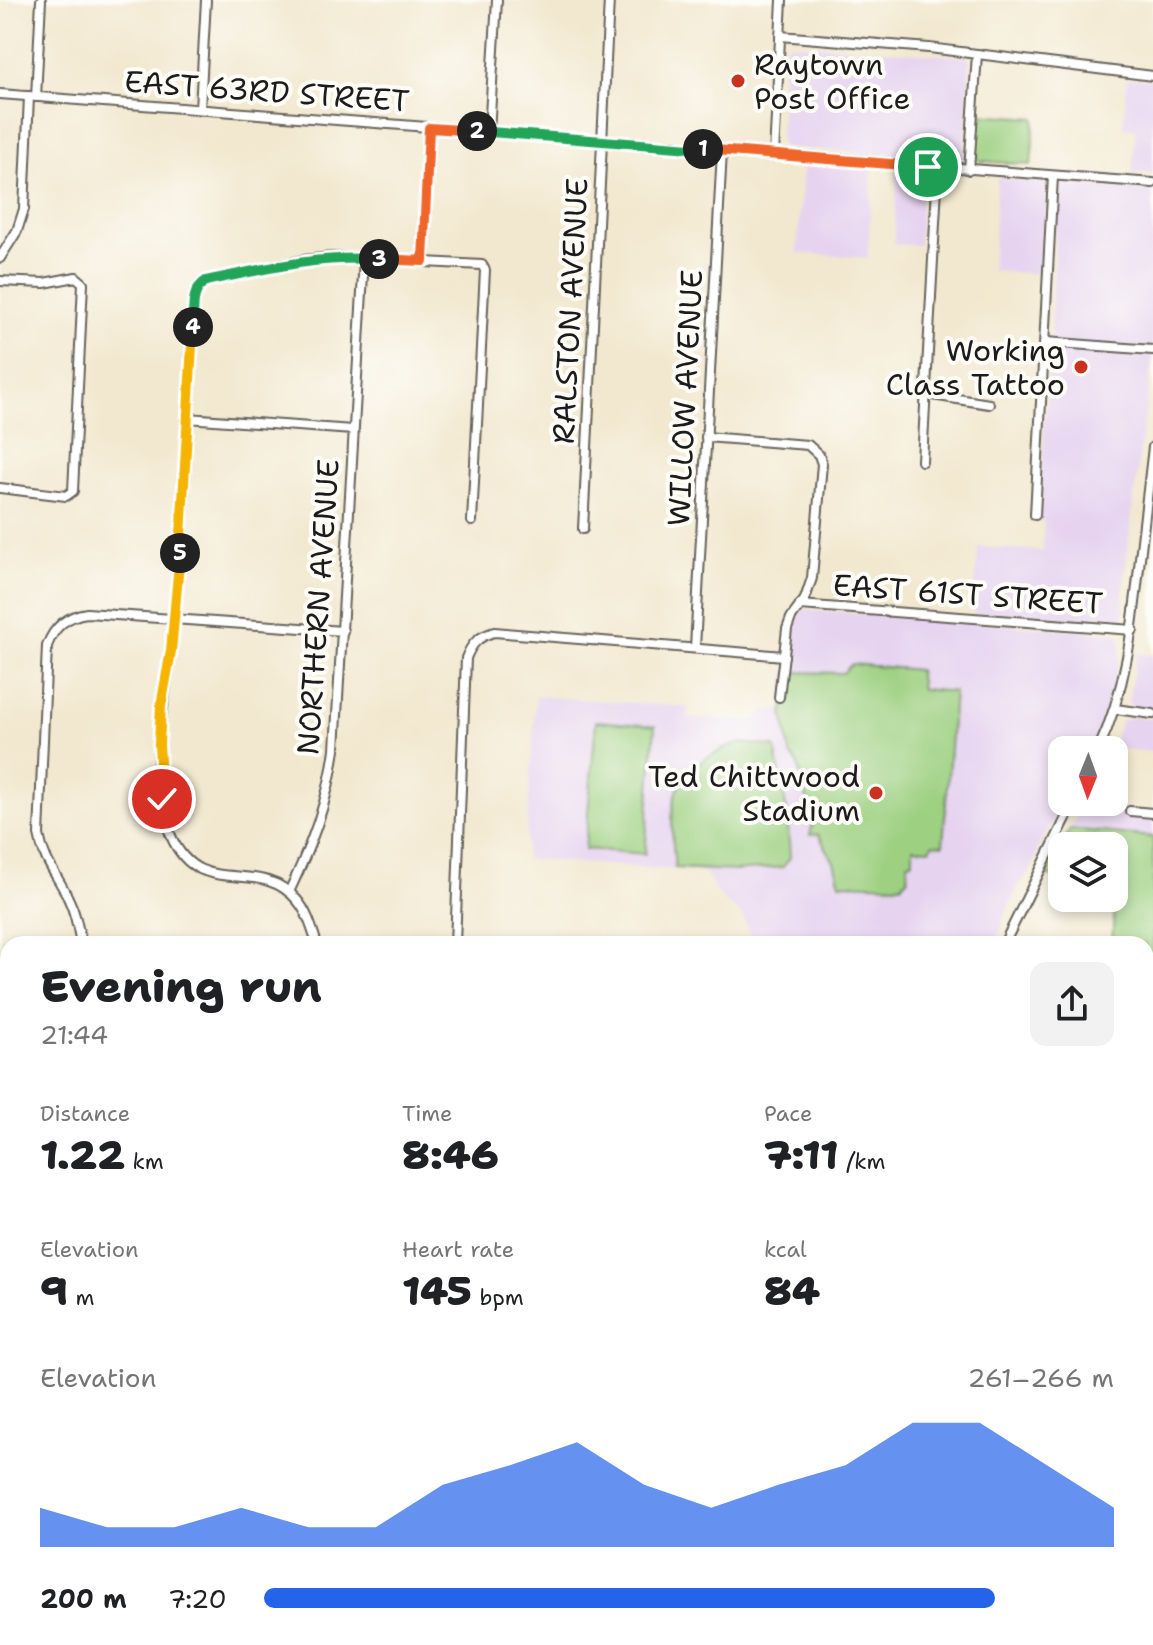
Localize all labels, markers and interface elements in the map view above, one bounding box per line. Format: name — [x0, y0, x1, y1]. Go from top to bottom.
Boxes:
place label: Raytown Post Office — [754, 44, 910, 119]
street label: EAST 63RD STREET — [123, 61, 411, 121]
marker: Raytown Post Office — [729, 72, 747, 90]
pin: 2 — [457, 111, 497, 151]
text: 2 — [469, 116, 485, 145]
pin: 1 — [683, 129, 723, 169]
pin — [894, 133, 962, 201]
text: 1 — [698, 134, 708, 163]
icon: arrive — [906, 145, 950, 189]
street label: RALSTON AVENUE — [543, 177, 597, 445]
pin: 3 — [359, 239, 399, 279]
text: 3 — [371, 244, 387, 273]
street label: WILLOW AVENUE — [658, 269, 712, 527]
pin: 4 — [173, 307, 213, 347]
text: 4 — [185, 312, 201, 341]
place label: Working Class Tattoo — [886, 330, 1065, 405]
marker: Working Class Tattoo — [1072, 358, 1090, 376]
street label: NORTHERN AVENUE — [287, 458, 349, 756]
pin: 5 — [160, 533, 200, 573]
text: 5 — [173, 538, 187, 567]
street label: EAST 61ST STREET — [832, 564, 1104, 624]
north arrow — [1048, 736, 1128, 816]
map controls — [1048, 736, 1128, 912]
place label: Ted Chittwood Stadium — [648, 756, 860, 831]
pin — [128, 765, 196, 833]
icon: check — [140, 777, 184, 821]
marker: Ted Chittwood Stadium — [867, 784, 885, 802]
button: layers — [1048, 832, 1128, 912]
text: Evening run — [40, 957, 322, 1016]
button: share — [1030, 962, 1114, 1046]
text: 21:44 — [40, 1017, 108, 1052]
text: Distance — [40, 1099, 130, 1128]
text: Time — [402, 1099, 452, 1128]
text: Pace — [764, 1099, 812, 1128]
text: 1.22 — [40, 1128, 125, 1182]
text: 8:46 — [402, 1128, 499, 1182]
text: 7:11 — [764, 1128, 839, 1182]
text: km — [125, 1147, 164, 1176]
text: /km — [839, 1147, 886, 1176]
text: Elevation — [40, 1235, 138, 1264]
text: Heart rate — [402, 1235, 514, 1264]
text: kcal — [764, 1235, 807, 1264]
text: 9 — [40, 1264, 68, 1318]
text: 145 — [402, 1264, 472, 1318]
text: 84 — [764, 1264, 820, 1318]
text: m — [68, 1283, 94, 1312]
text: bpm — [472, 1283, 524, 1312]
text: Elevation — [40, 1360, 156, 1395]
text: 261–266 m — [968, 1360, 1114, 1395]
text: 200 m — [40, 1581, 127, 1616]
text: 7:20 — [168, 1581, 227, 1616]

